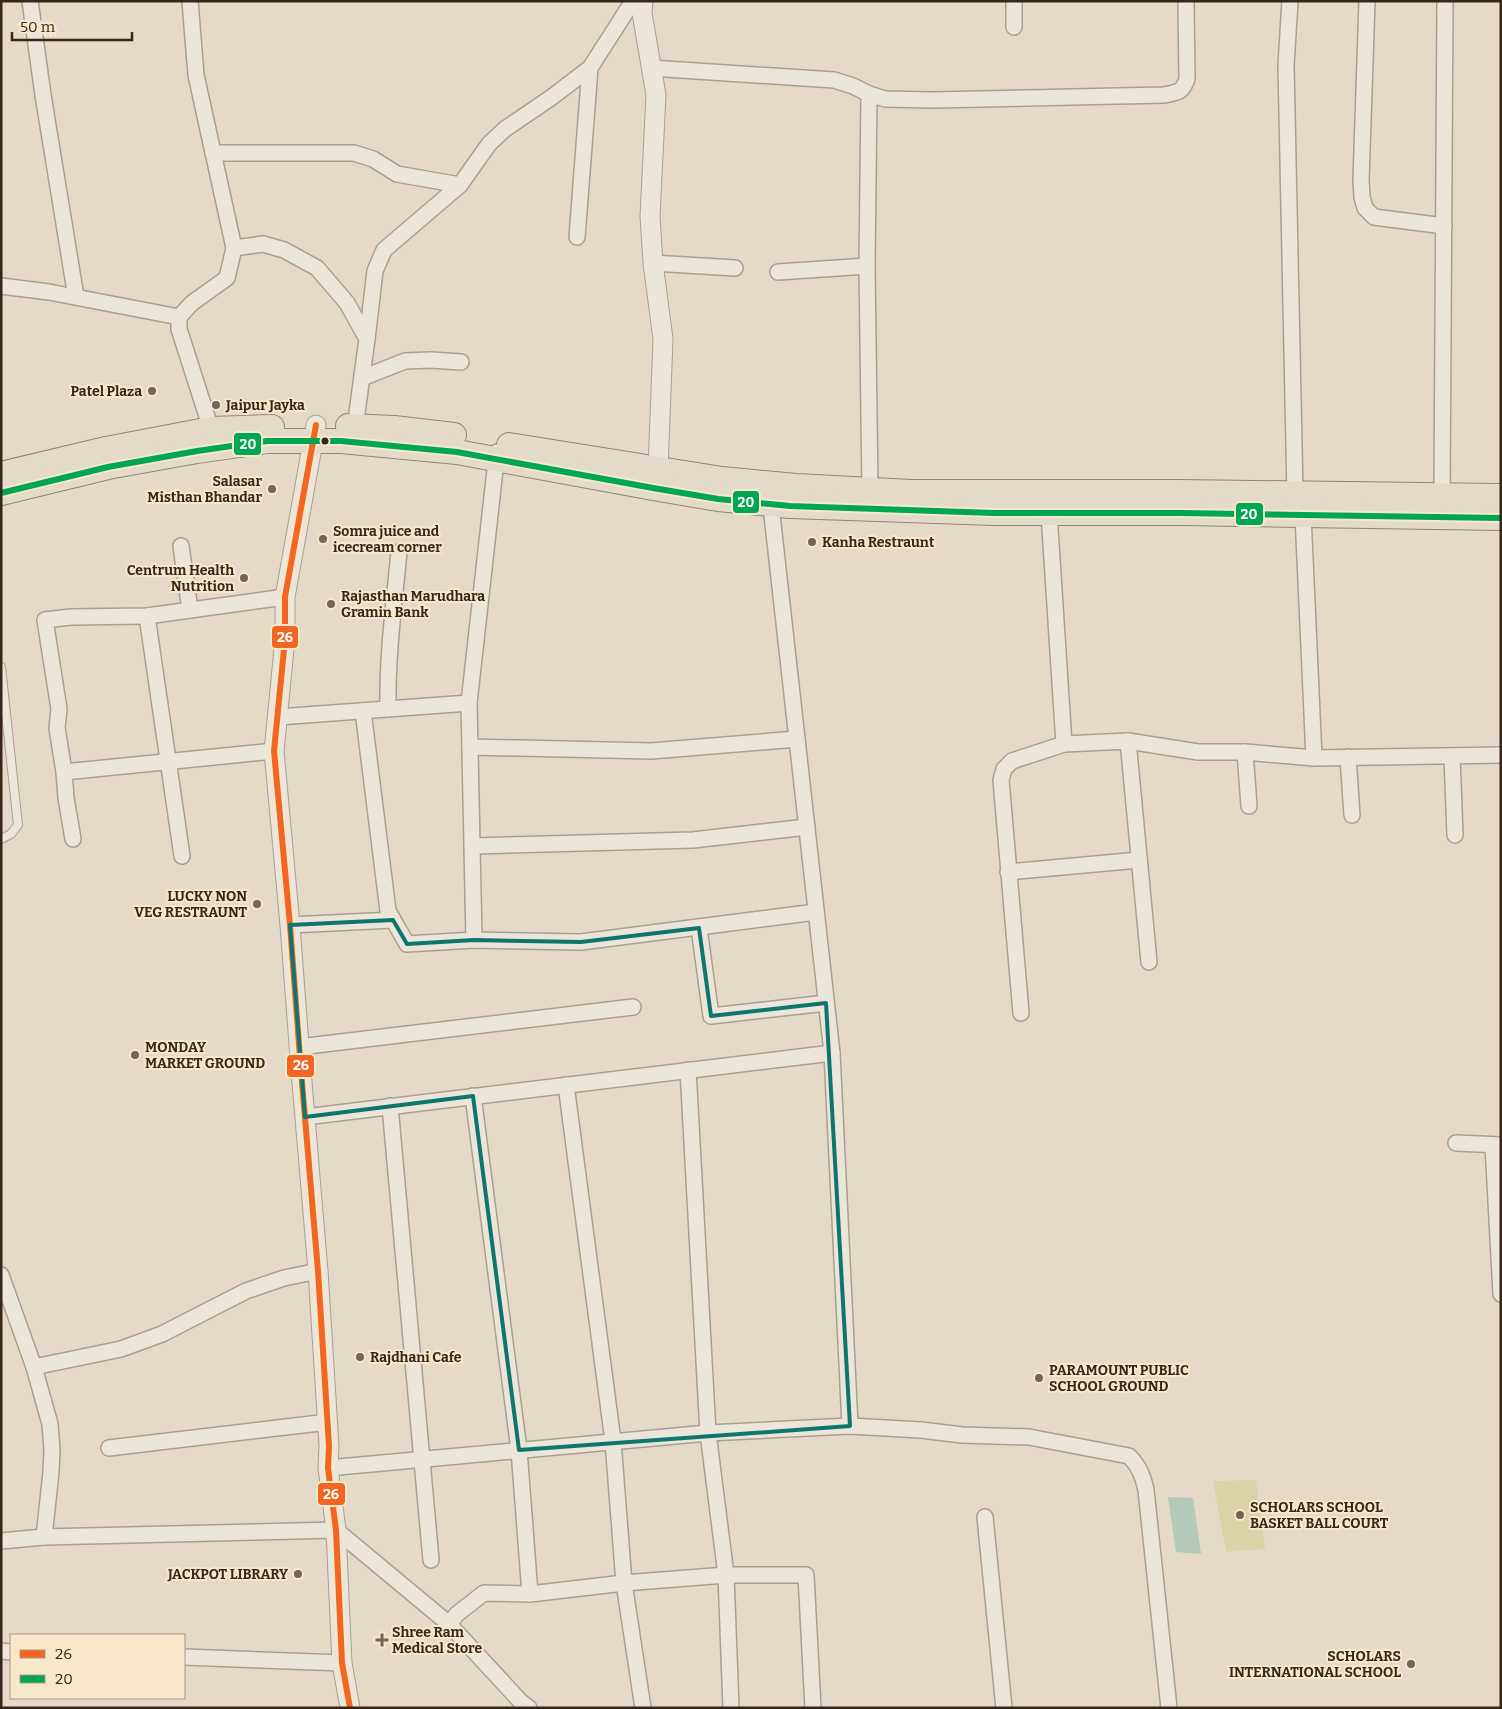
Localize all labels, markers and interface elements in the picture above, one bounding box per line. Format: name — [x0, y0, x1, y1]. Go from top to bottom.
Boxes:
scale bar — [12, 10, 132, 42]
text: 50 m — [20, 18, 56, 36]
place label: Patel Plaza — [71, 383, 142, 400]
marker: Patel Plaza — [146, 385, 158, 397]
place label: Jaipur Jayka — [225, 397, 305, 414]
marker: Jaipur Jayka — [210, 399, 222, 411]
line badge: 20 — [233, 432, 262, 456]
text: 20 — [240, 436, 256, 453]
unlabelled marker — [320, 436, 330, 446]
place label: Salasar Misthan Bhandar — [147, 473, 262, 506]
marker: Salasar Misthan Bhandar — [266, 483, 278, 495]
line badge: 20 — [732, 490, 760, 514]
text: 20 — [738, 494, 754, 511]
line badge: 20 — [1235, 502, 1264, 526]
text: 20 — [1241, 506, 1257, 523]
place label: Somra juice and icecream corner — [333, 523, 442, 556]
marker: Somra juice and icecream corner — [317, 533, 329, 545]
place label: Kanha Restraunt — [822, 534, 935, 551]
marker: Kanha Restraunt — [806, 536, 818, 548]
place label: Centrum Health Nutrition — [127, 562, 234, 595]
marker: Centrum Health Nutrition — [238, 572, 250, 584]
place label: Rajasthan Marudhara Gramin Bank — [341, 588, 485, 621]
marker: Rajasthan Marudhara Gramin Bank — [325, 598, 337, 610]
line badge: 26 — [271, 625, 299, 649]
text: 26 — [277, 629, 293, 646]
place label: LUCKY NON VEG RESTRAUNT — [134, 888, 247, 921]
marker: LUCKY NON VEG RESTRAUNT — [251, 898, 263, 910]
place label: MONDAY MARKET GROUND — [145, 1039, 265, 1072]
marker: MONDAY MARKET GROUND — [129, 1049, 141, 1061]
line badge: 26 — [286, 1054, 315, 1078]
text: 26 — [293, 1057, 309, 1074]
place label: Rajdhani Cafe — [370, 1349, 462, 1366]
marker: Rajdhani Cafe — [354, 1351, 366, 1363]
place label: PARAMOUNT PUBLIC SCHOOL GROUND — [1049, 1362, 1189, 1395]
marker: PARAMOUNT PUBLIC SCHOOL GROUND — [1033, 1372, 1045, 1384]
line badge: 26 — [317, 1482, 346, 1506]
text: 26 — [323, 1486, 339, 1503]
place label: SCHOLARS SCHOOL BASKET BALL COURT — [1250, 1499, 1389, 1532]
marker: SCHOLARS SCHOOL BASKET BALL COURT — [1234, 1509, 1246, 1521]
place label: JACKPOT LIBRARY — [167, 1566, 289, 1583]
marker: JACKPOT LIBRARY — [292, 1568, 304, 1580]
place label: Shree Ram Medical Store — [392, 1624, 482, 1657]
legend — [10, 1634, 185, 1699]
marker: Shree Ram Medical Store — [376, 1634, 388, 1646]
text: 26 — [55, 1645, 72, 1663]
place label: SCHOLARS INTERNATIONAL SCHOOL — [1229, 1648, 1401, 1681]
marker: SCHOLARS INTERNATIONAL SCHOOL — [1405, 1658, 1417, 1670]
text: 20 — [55, 1670, 73, 1688]

